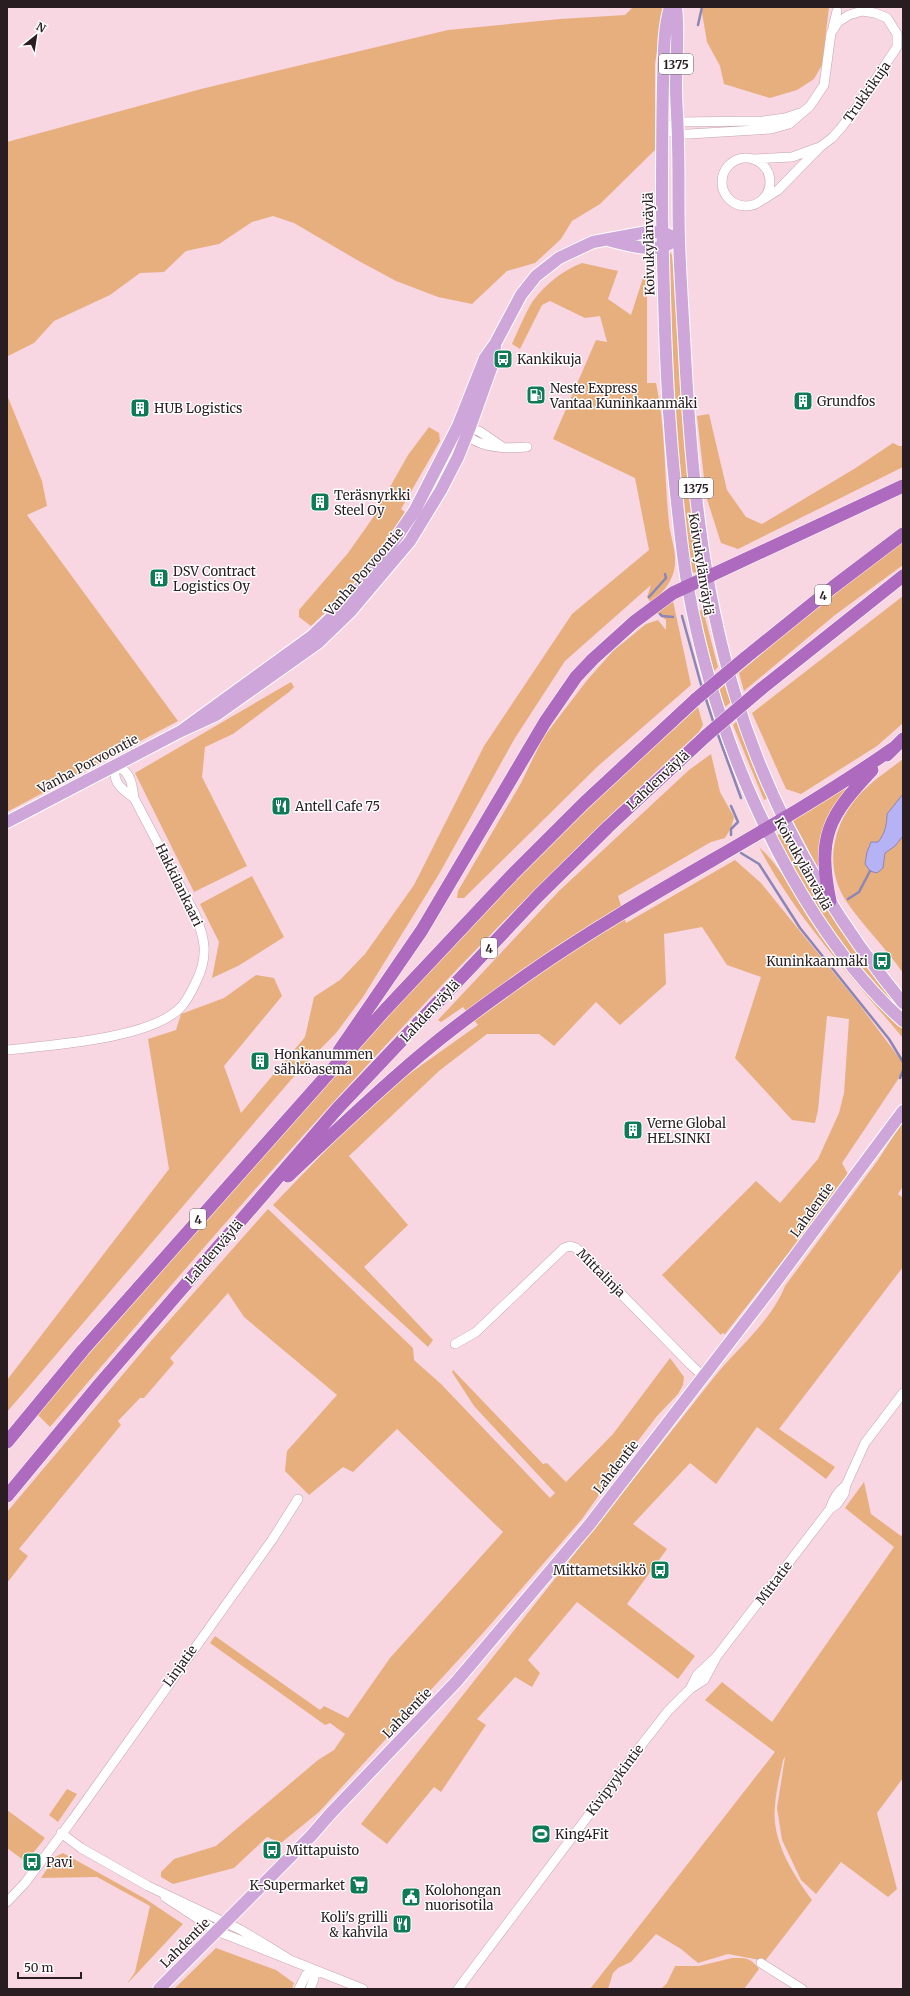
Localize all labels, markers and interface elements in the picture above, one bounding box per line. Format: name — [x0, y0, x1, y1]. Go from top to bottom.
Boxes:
north arrow — [16, 16, 56, 56]
text: N — [34, 19, 49, 36]
road number: 1375 — [659, 54, 693, 74]
street label: Trukkikuja — [840, 58, 894, 126]
street label: Koivukylänväylä — [640, 192, 658, 296]
bus stop icon: Kankikuja — [492, 348, 514, 370]
place label: Kankikuja — [517, 351, 581, 368]
place label: Neste Express Vantaa Kuninkaanmäki — [549, 380, 697, 412]
fuel station icon: Neste Express Vantaa Kuninkaanmäki — [525, 384, 547, 406]
building icon: Grundfos — [792, 390, 814, 412]
place label: Grundfos — [817, 393, 875, 410]
building icon: HUB Logistics — [129, 397, 151, 419]
place label: HUB Logistics — [154, 400, 243, 417]
road number: 1375 — [679, 478, 713, 498]
place label: Teräsnyrkki Steel Oy — [334, 487, 411, 519]
building icon: Teräsnyrkki Steel Oy — [309, 491, 331, 513]
street label: Koivukylänväylä — [685, 512, 717, 616]
street label: Vanha Porvoontie — [320, 524, 407, 620]
place label: DSV Contract Logistics Oy — [173, 563, 256, 595]
building icon: DSV Contract Logistics Oy — [148, 567, 170, 589]
road number: 4 — [815, 585, 831, 605]
street label: Vanha Porvoontie — [34, 730, 141, 798]
street label: Lahdenväylä — [623, 747, 693, 813]
restaurant icon: Antell Cafe 75 — [270, 795, 292, 817]
place label: Antell Cafe 75 — [294, 798, 380, 815]
street label: Koivukylänväylä — [770, 815, 836, 913]
street label: Hakkilankaari — [152, 841, 206, 929]
road number: 4 — [481, 938, 497, 958]
bus stop icon: Kuninkaanmäki — [871, 950, 893, 972]
place label: Kuninkaanmäki — [766, 953, 868, 970]
street label: Lahdenväylä — [397, 976, 463, 1046]
place label: Honkanummen sähköasema — [274, 1046, 374, 1078]
building icon: Honkanummen sähköasema — [249, 1050, 271, 1072]
place label: Verne Global HELSINKI — [646, 1115, 726, 1147]
building icon: Verne Global HELSINKI — [622, 1119, 644, 1141]
street label: Lahdentie — [787, 1179, 838, 1241]
road number: 4 — [190, 1209, 206, 1229]
street label: Lahdenväylä — [182, 1216, 246, 1288]
street label: Mittalinja — [573, 1245, 629, 1301]
street label: Lahdentie — [590, 1437, 642, 1497]
street label: Mittatie — [752, 1558, 796, 1608]
bus stop icon: Mittametsikkö — [649, 1559, 671, 1581]
place label: Mittametsikkö — [553, 1562, 646, 1579]
street label: Linjatie — [159, 1642, 201, 1690]
street label: Lahdentie — [379, 1684, 435, 1742]
street label: Kivipyykintie — [583, 1741, 648, 1819]
sports icon: King4Fit — [530, 1823, 552, 1845]
place label: King4Fit — [555, 1826, 609, 1843]
bus stop icon: Mittapuisto — [261, 1839, 283, 1861]
place label: Mittapuisto — [286, 1842, 360, 1859]
bus stop icon: Pavi — [21, 1851, 43, 1873]
place label: Pavi — [46, 1854, 73, 1871]
supermarket icon: K-Supermarket — [348, 1874, 370, 1896]
place label: K-Supermarket — [249, 1877, 345, 1894]
place label: Kolohongan nuorisotila — [425, 1882, 501, 1914]
public building icon: Kolohongan nuorisotila — [400, 1886, 422, 1908]
place label: Koli's grilli & kahvila — [321, 1909, 388, 1941]
restaurant icon: Koli's grilli & kahvila — [391, 1913, 413, 1935]
street label: Lahdentie — [157, 1914, 214, 1971]
scale bar — [18, 1954, 81, 1980]
text: 50 m — [24, 1960, 53, 1975]

